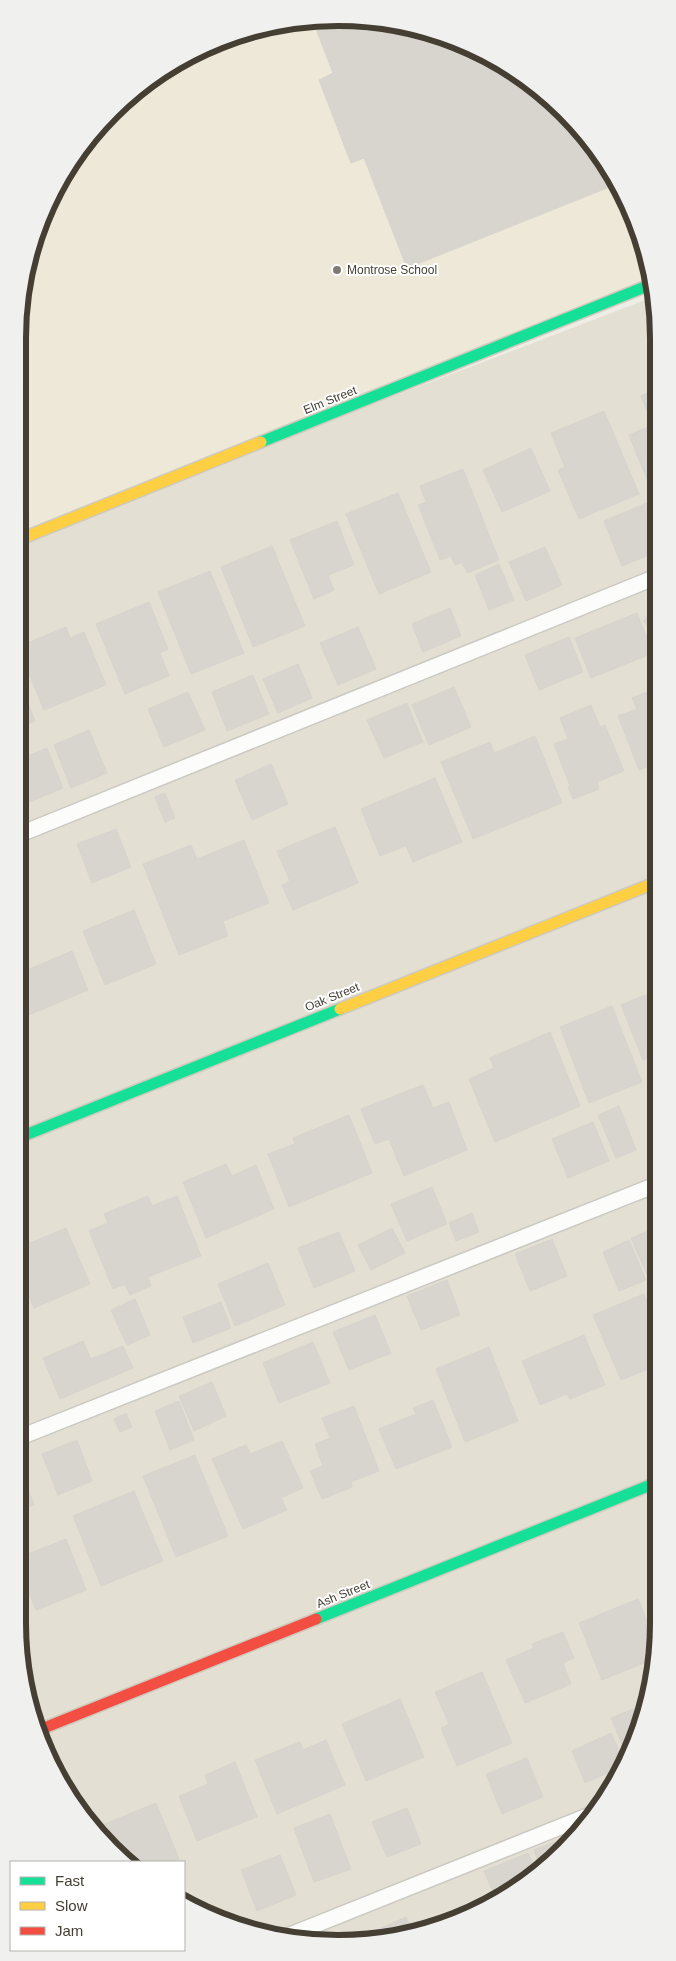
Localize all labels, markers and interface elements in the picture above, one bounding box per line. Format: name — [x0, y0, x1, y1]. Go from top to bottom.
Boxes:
place label: Montrose School — [347, 263, 437, 277]
marker: Montrose School — [331, 264, 343, 276]
street label: Elm Street — [301, 383, 359, 417]
street label: Oak Street — [303, 980, 362, 1014]
street label: Ash Street — [314, 1577, 372, 1611]
legend — [10, 1861, 185, 1951]
text: Fast — [55, 1872, 85, 1889]
text: Slow — [55, 1897, 88, 1914]
text: Jam — [55, 1922, 83, 1939]

